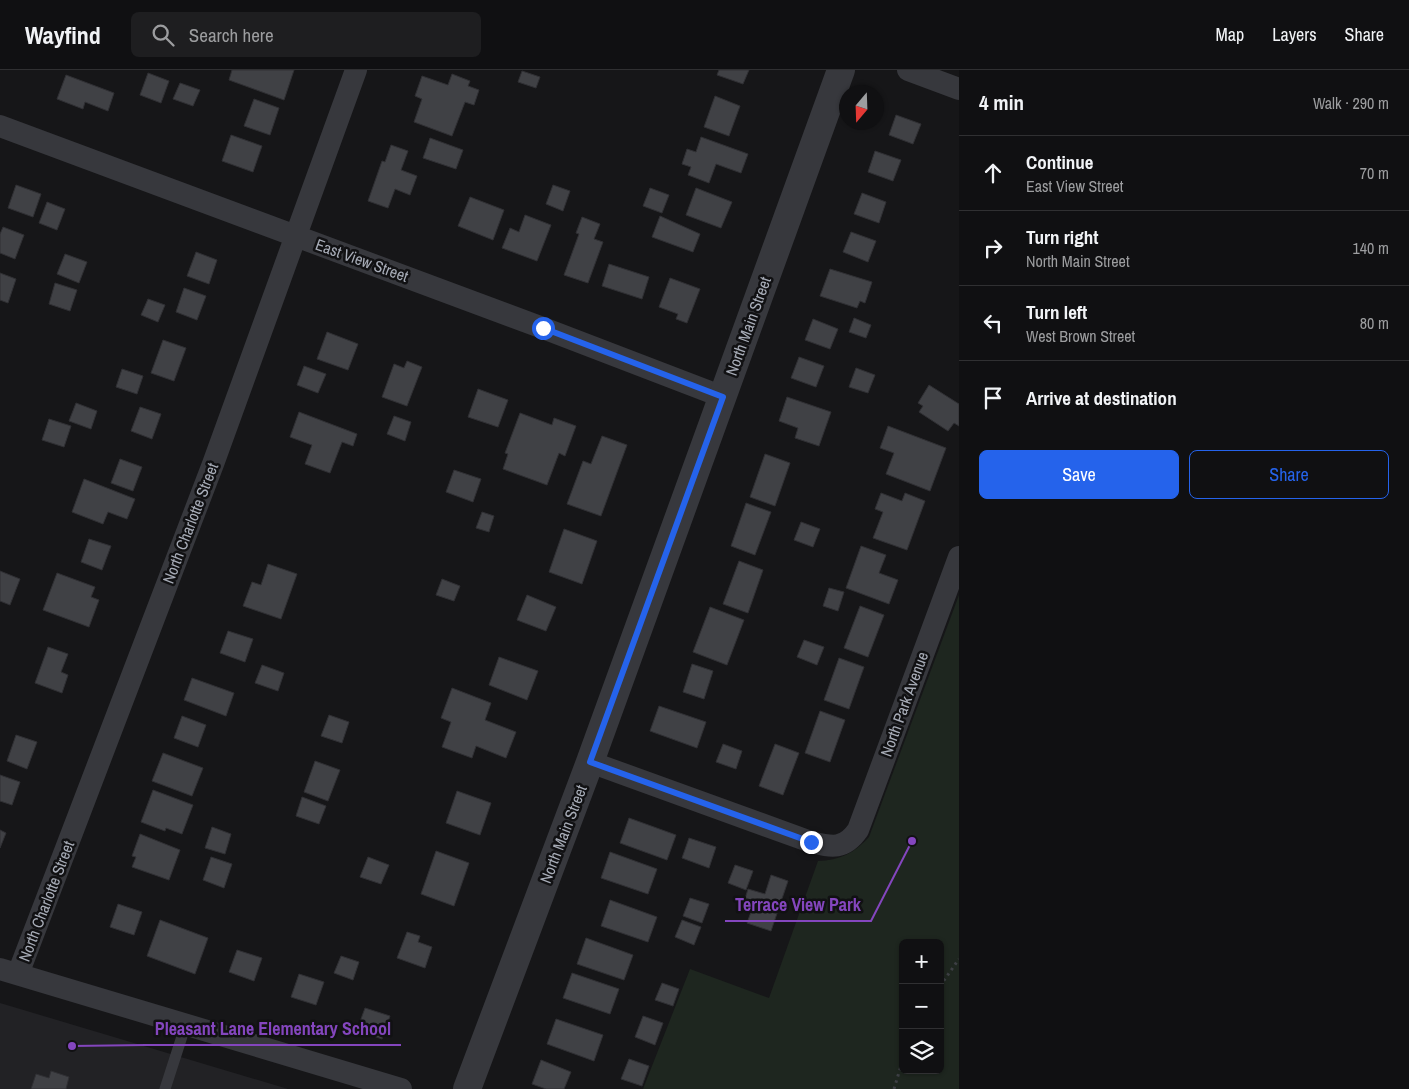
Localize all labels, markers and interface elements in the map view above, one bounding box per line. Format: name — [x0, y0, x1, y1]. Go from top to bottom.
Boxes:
search box — [131, 12, 481, 57]
text: Wayfind — [25, 19, 101, 51]
icon: search — [149, 21, 177, 49]
text: Search here — [189, 22, 274, 48]
text: Map — [1216, 22, 1244, 47]
text: Layers — [1272, 22, 1317, 47]
text: Share — [1345, 22, 1384, 47]
north arrow — [839, 85, 884, 130]
text: 4 min — [979, 88, 1024, 117]
text: Walk · 290 m — [1313, 92, 1389, 114]
text: Continue — [1026, 149, 1094, 175]
icon: ahead — [979, 159, 1007, 187]
text: 70 m — [1360, 162, 1389, 184]
text: East View Street — [1026, 175, 1124, 197]
text: Turn right — [1026, 224, 1098, 250]
street label: East View Street — [312, 233, 412, 287]
icon: right — [979, 234, 1007, 262]
text: 140 m — [1353, 237, 1389, 259]
text: North Main Street — [1026, 250, 1130, 272]
street label: North Main Street — [720, 273, 776, 378]
text: Turn left — [1026, 299, 1087, 325]
icon: left — [979, 309, 1007, 337]
text: 80 m — [1360, 312, 1389, 334]
route start — [532, 317, 555, 340]
text: West Brown Street — [1026, 325, 1135, 347]
icon: arrive — [979, 384, 1007, 412]
text: Arrive at destination — [1026, 385, 1177, 411]
button: Save — [979, 450, 1179, 499]
button: Share — [1189, 450, 1389, 499]
street label: North Charlotte Street — [157, 459, 223, 587]
street label: North Park Avenue — [875, 649, 933, 759]
street label: North Main Street — [534, 781, 592, 886]
route end — [800, 831, 823, 854]
street label: North Charlotte Street — [13, 837, 79, 965]
callout: Terrace View Park — [725, 888, 871, 921]
text: Terrace View Park — [735, 892, 862, 917]
map controls — [899, 939, 944, 1074]
button: + — [899, 939, 944, 984]
button: − — [899, 984, 944, 1029]
callout: Pleasant Lane Elementary School — [145, 1012, 401, 1045]
text: Pleasant Lane Elementary School — [155, 1016, 391, 1041]
button: layers — [899, 1029, 944, 1074]

